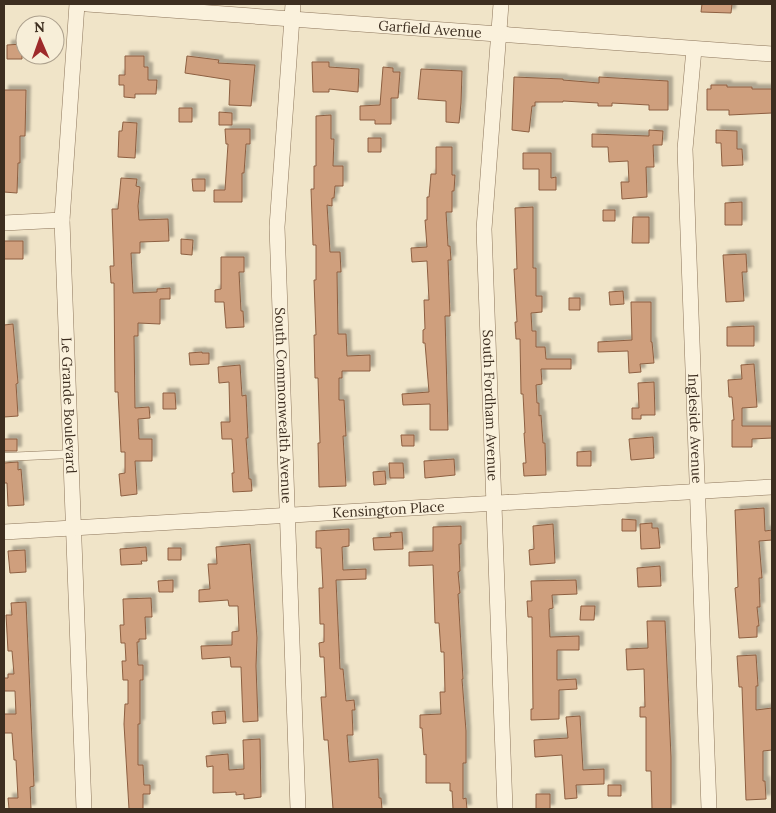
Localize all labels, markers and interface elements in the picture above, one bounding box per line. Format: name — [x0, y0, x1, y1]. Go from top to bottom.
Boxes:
north arrow — [15, 15, 65, 65]
street label: Garfield Avenue — [378, 16, 483, 42]
text: N — [34, 18, 45, 36]
street label: South Commonwealth Avenue — [271, 307, 296, 504]
street label: South Fordham Avenue — [479, 329, 502, 482]
street label: Le Grande Boulevard — [57, 337, 80, 474]
street label: Ingleside Avenue — [684, 373, 706, 484]
street label: Kensington Place — [332, 497, 445, 522]

